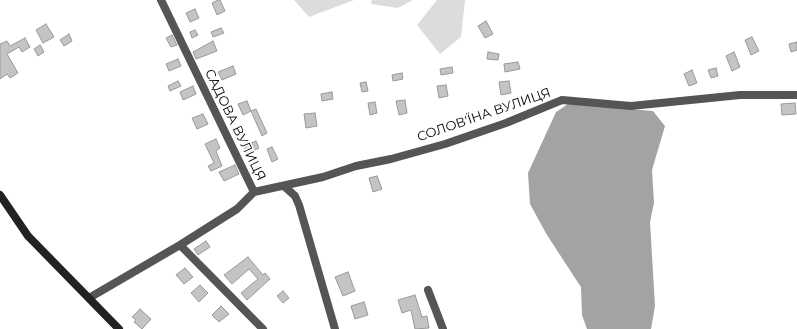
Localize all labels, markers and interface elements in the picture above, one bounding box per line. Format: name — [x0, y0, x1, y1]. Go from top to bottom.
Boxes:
street label: САДОВА ВУЛИЦЯ — [201, 67, 269, 183]
street label: СОЛОВ'ЇНА ВУЛИЦЯ — [415, 85, 553, 145]

